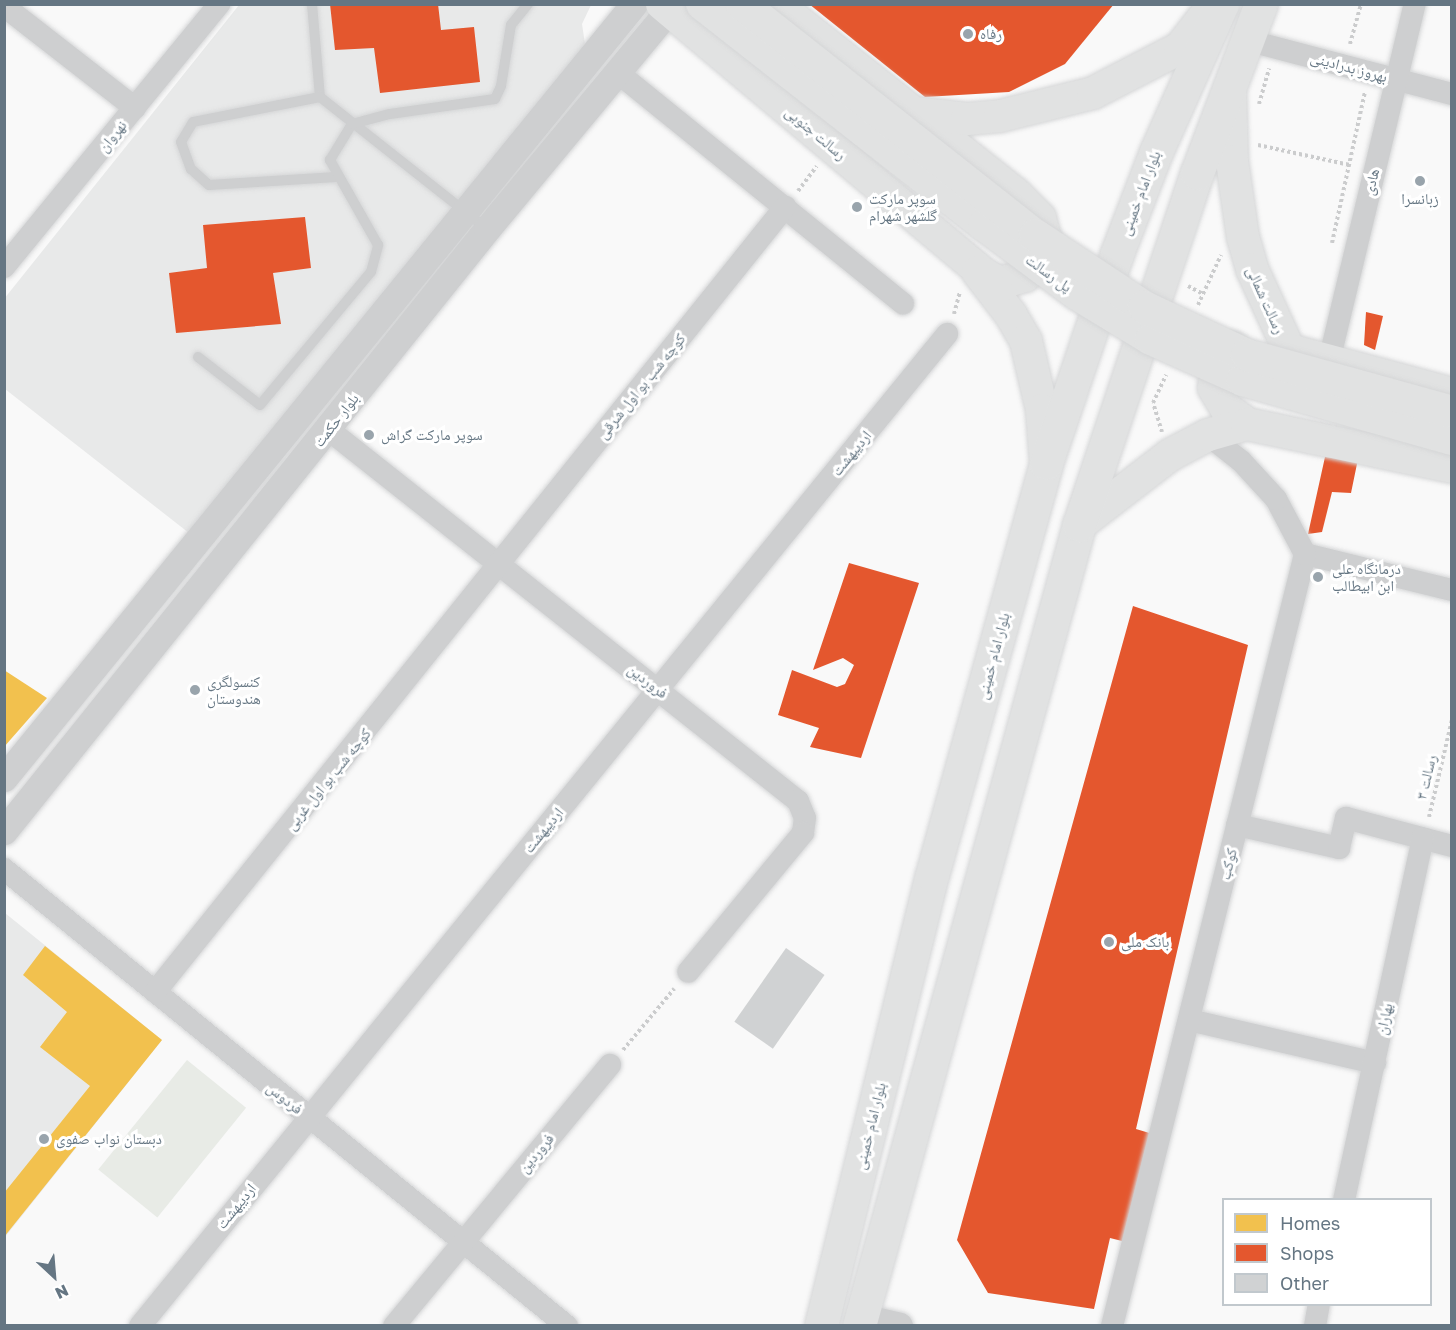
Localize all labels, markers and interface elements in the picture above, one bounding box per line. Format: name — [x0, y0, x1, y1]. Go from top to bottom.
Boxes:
place label: رفاه — [980, 25, 1002, 43]
marker: رفاه — [961, 27, 975, 41]
street label: بهروز بدرادینی — [1308, 48, 1390, 86]
street label: رسالت جنوبی — [782, 102, 850, 164]
street label: نهروان — [94, 117, 130, 155]
street label: بلوار امام خمینی — [1116, 148, 1164, 238]
street label: هادی — [1359, 167, 1383, 197]
marker: زبانسرا — [1413, 174, 1427, 188]
place label: سوپر مارکت گلشهر شهرام — [869, 189, 937, 224]
place label: زبانسرا — [1401, 190, 1439, 208]
marker: سوپر مارکت گلشهر شهرام — [850, 200, 864, 214]
street label: پل رسالت — [1022, 250, 1076, 296]
street label: رسالت شمالی — [1243, 263, 1289, 337]
street label: کوچه شب بو اول شرقی — [593, 330, 689, 442]
street label: بلوار حکمت — [310, 390, 362, 450]
place label: سوپر مارکت گراش — [381, 426, 483, 444]
street label: اردیبهشت — [827, 427, 875, 479]
marker: سوپر مارکت گراش — [362, 428, 376, 442]
place label: درمانگاه علی ابن ابیطالب — [1332, 559, 1401, 594]
marker: درمانگاه علی ابن ابیطالب — [1309, 568, 1327, 586]
street label: بلوار امام خمینی — [973, 611, 1013, 701]
street label: فروردین — [625, 660, 671, 702]
place label: کنسولگری هندوستان — [207, 672, 261, 707]
marker: کنسولگری هندوستان — [188, 683, 202, 697]
street label: کوچه شب بو اول غربی — [282, 725, 374, 833]
street label: رسالت ۳ — [1412, 753, 1440, 801]
street label: اردیبهشت — [519, 804, 567, 856]
street label: کوکب — [1215, 846, 1241, 882]
place label: بانک ملی — [1121, 933, 1169, 951]
marker: بانک ملی — [1102, 935, 1116, 949]
street label: بهاران — [1372, 1002, 1396, 1036]
street label: فردوس — [263, 1078, 307, 1118]
street label: بلوار امام خمینی — [850, 1081, 890, 1171]
place label: دبستان نواب صفوی — [56, 1130, 162, 1148]
street label: فروردین — [515, 1130, 557, 1176]
marker: دبستان نواب صفوی — [37, 1132, 51, 1146]
street label: اردیبهشت — [212, 1180, 260, 1232]
legend — [1222, 1198, 1432, 1306]
text: Homes — [1280, 1212, 1340, 1234]
text: Shops — [1280, 1242, 1334, 1264]
north arrow — [24, 1246, 84, 1306]
text: Other — [1280, 1272, 1329, 1294]
text: N — [52, 1281, 72, 1304]

